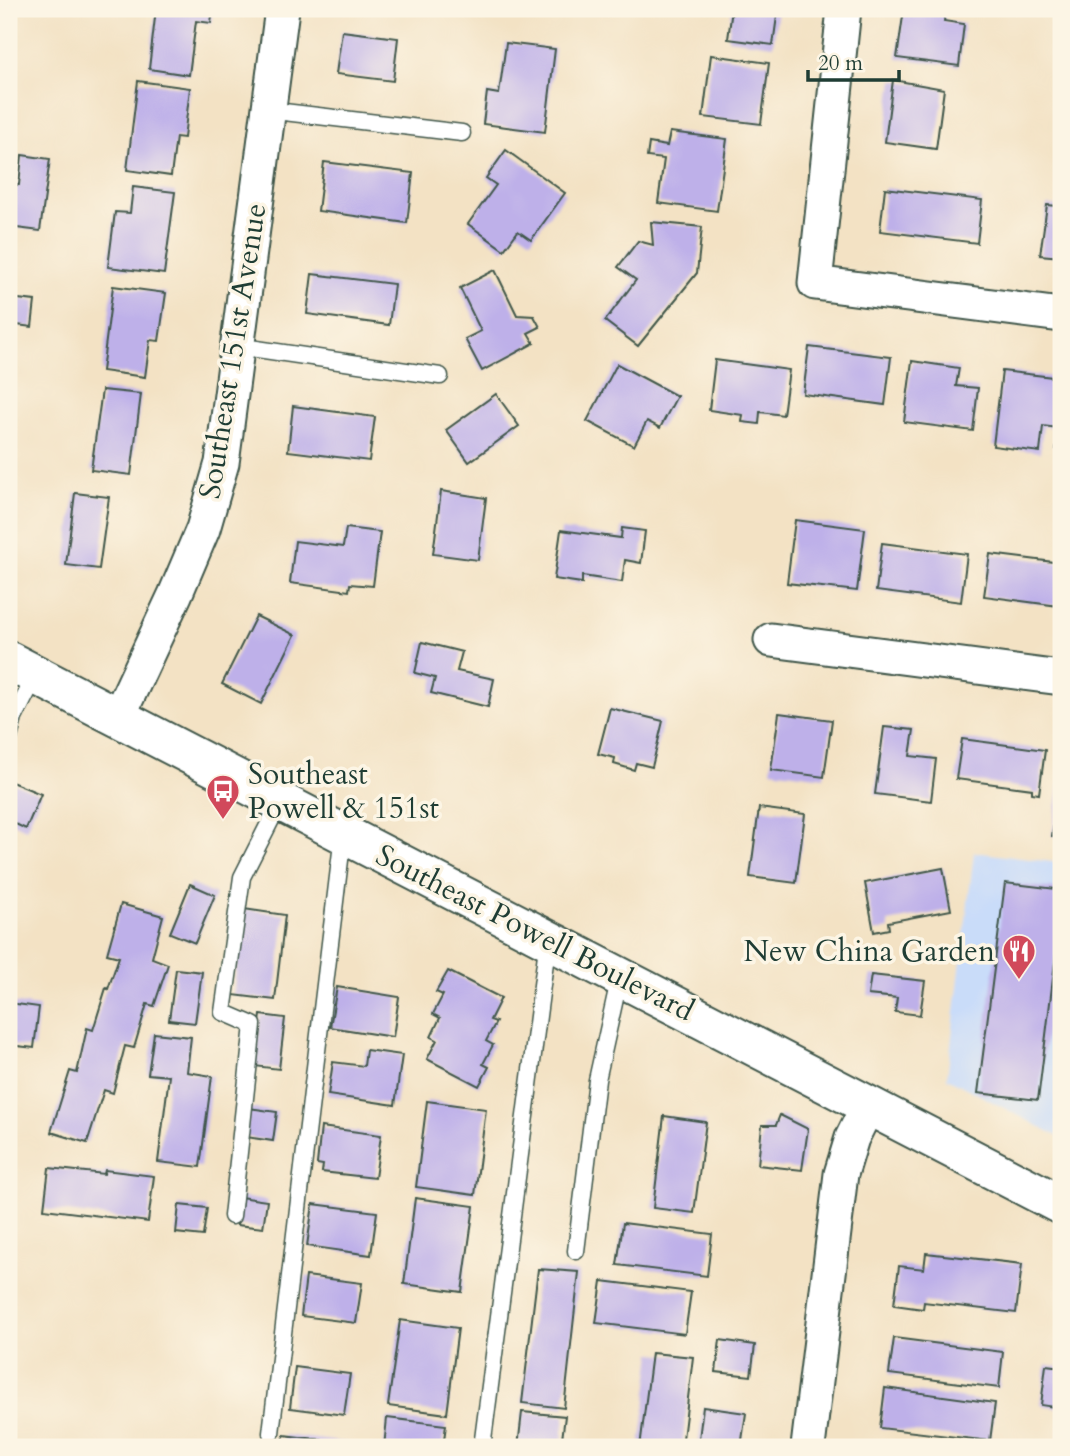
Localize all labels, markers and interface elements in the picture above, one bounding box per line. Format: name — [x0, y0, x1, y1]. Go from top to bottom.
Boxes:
scale bar — [808, 38, 898, 82]
text: 20 m — [818, 49, 863, 78]
street label: Southeast 151st Avenue — [189, 200, 277, 502]
place label: Southeast Powell & 151st — [248, 754, 439, 829]
bus stop icon: Southeast Powell & 151st — [204, 772, 242, 821]
street label: Southeast Powell Boulevard — [369, 835, 701, 1031]
place label: New China Garden — [743, 931, 995, 972]
restaurant icon: New China Garden — [1000, 932, 1038, 981]

